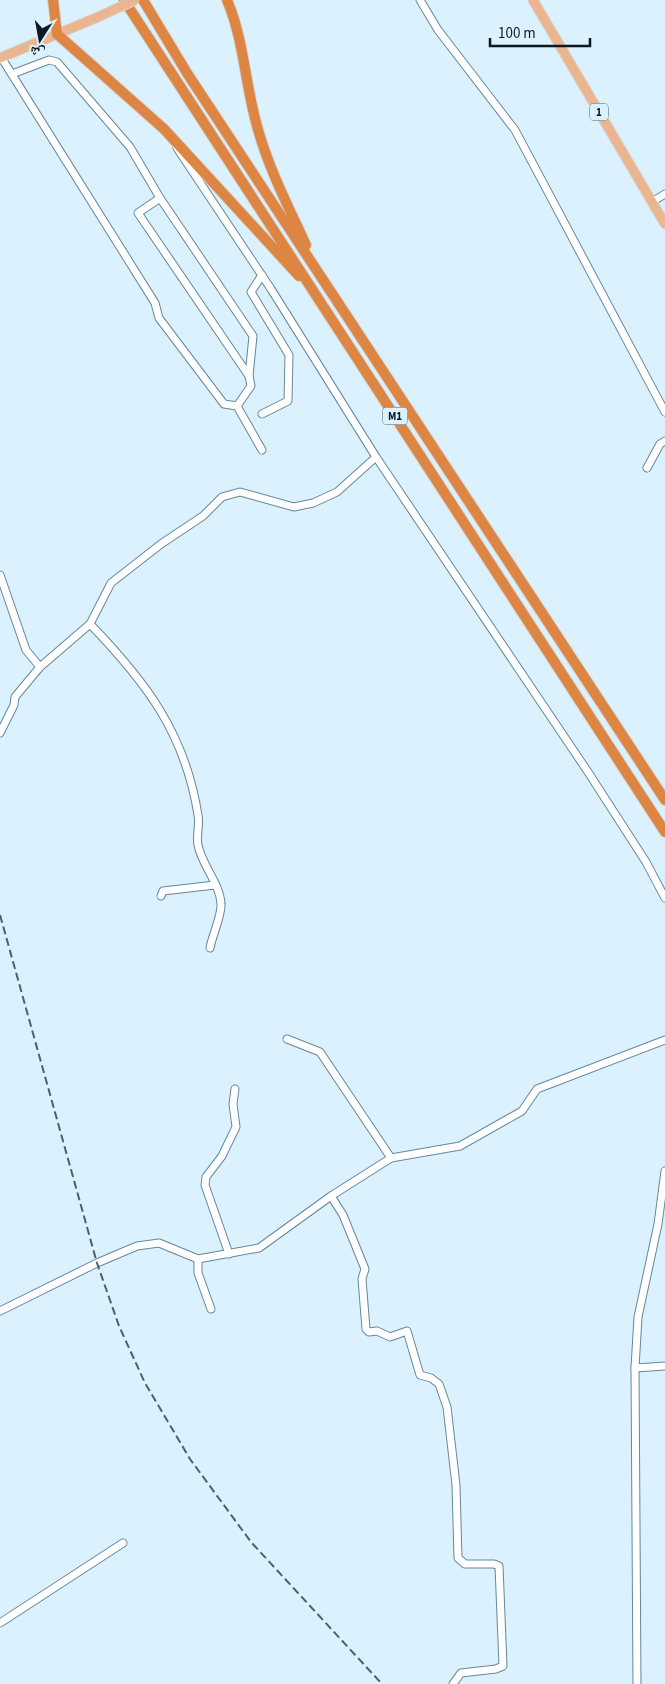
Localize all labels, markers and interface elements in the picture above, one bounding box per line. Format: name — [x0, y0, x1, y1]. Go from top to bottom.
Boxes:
north arrow — [15, 15, 65, 65]
scale bar — [490, 15, 590, 47]
text: 100 m — [498, 23, 536, 44]
text: ش — [28, 41, 47, 63]
road number: 1 — [590, 104, 608, 120]
road number: M1 — [382, 408, 408, 424]

